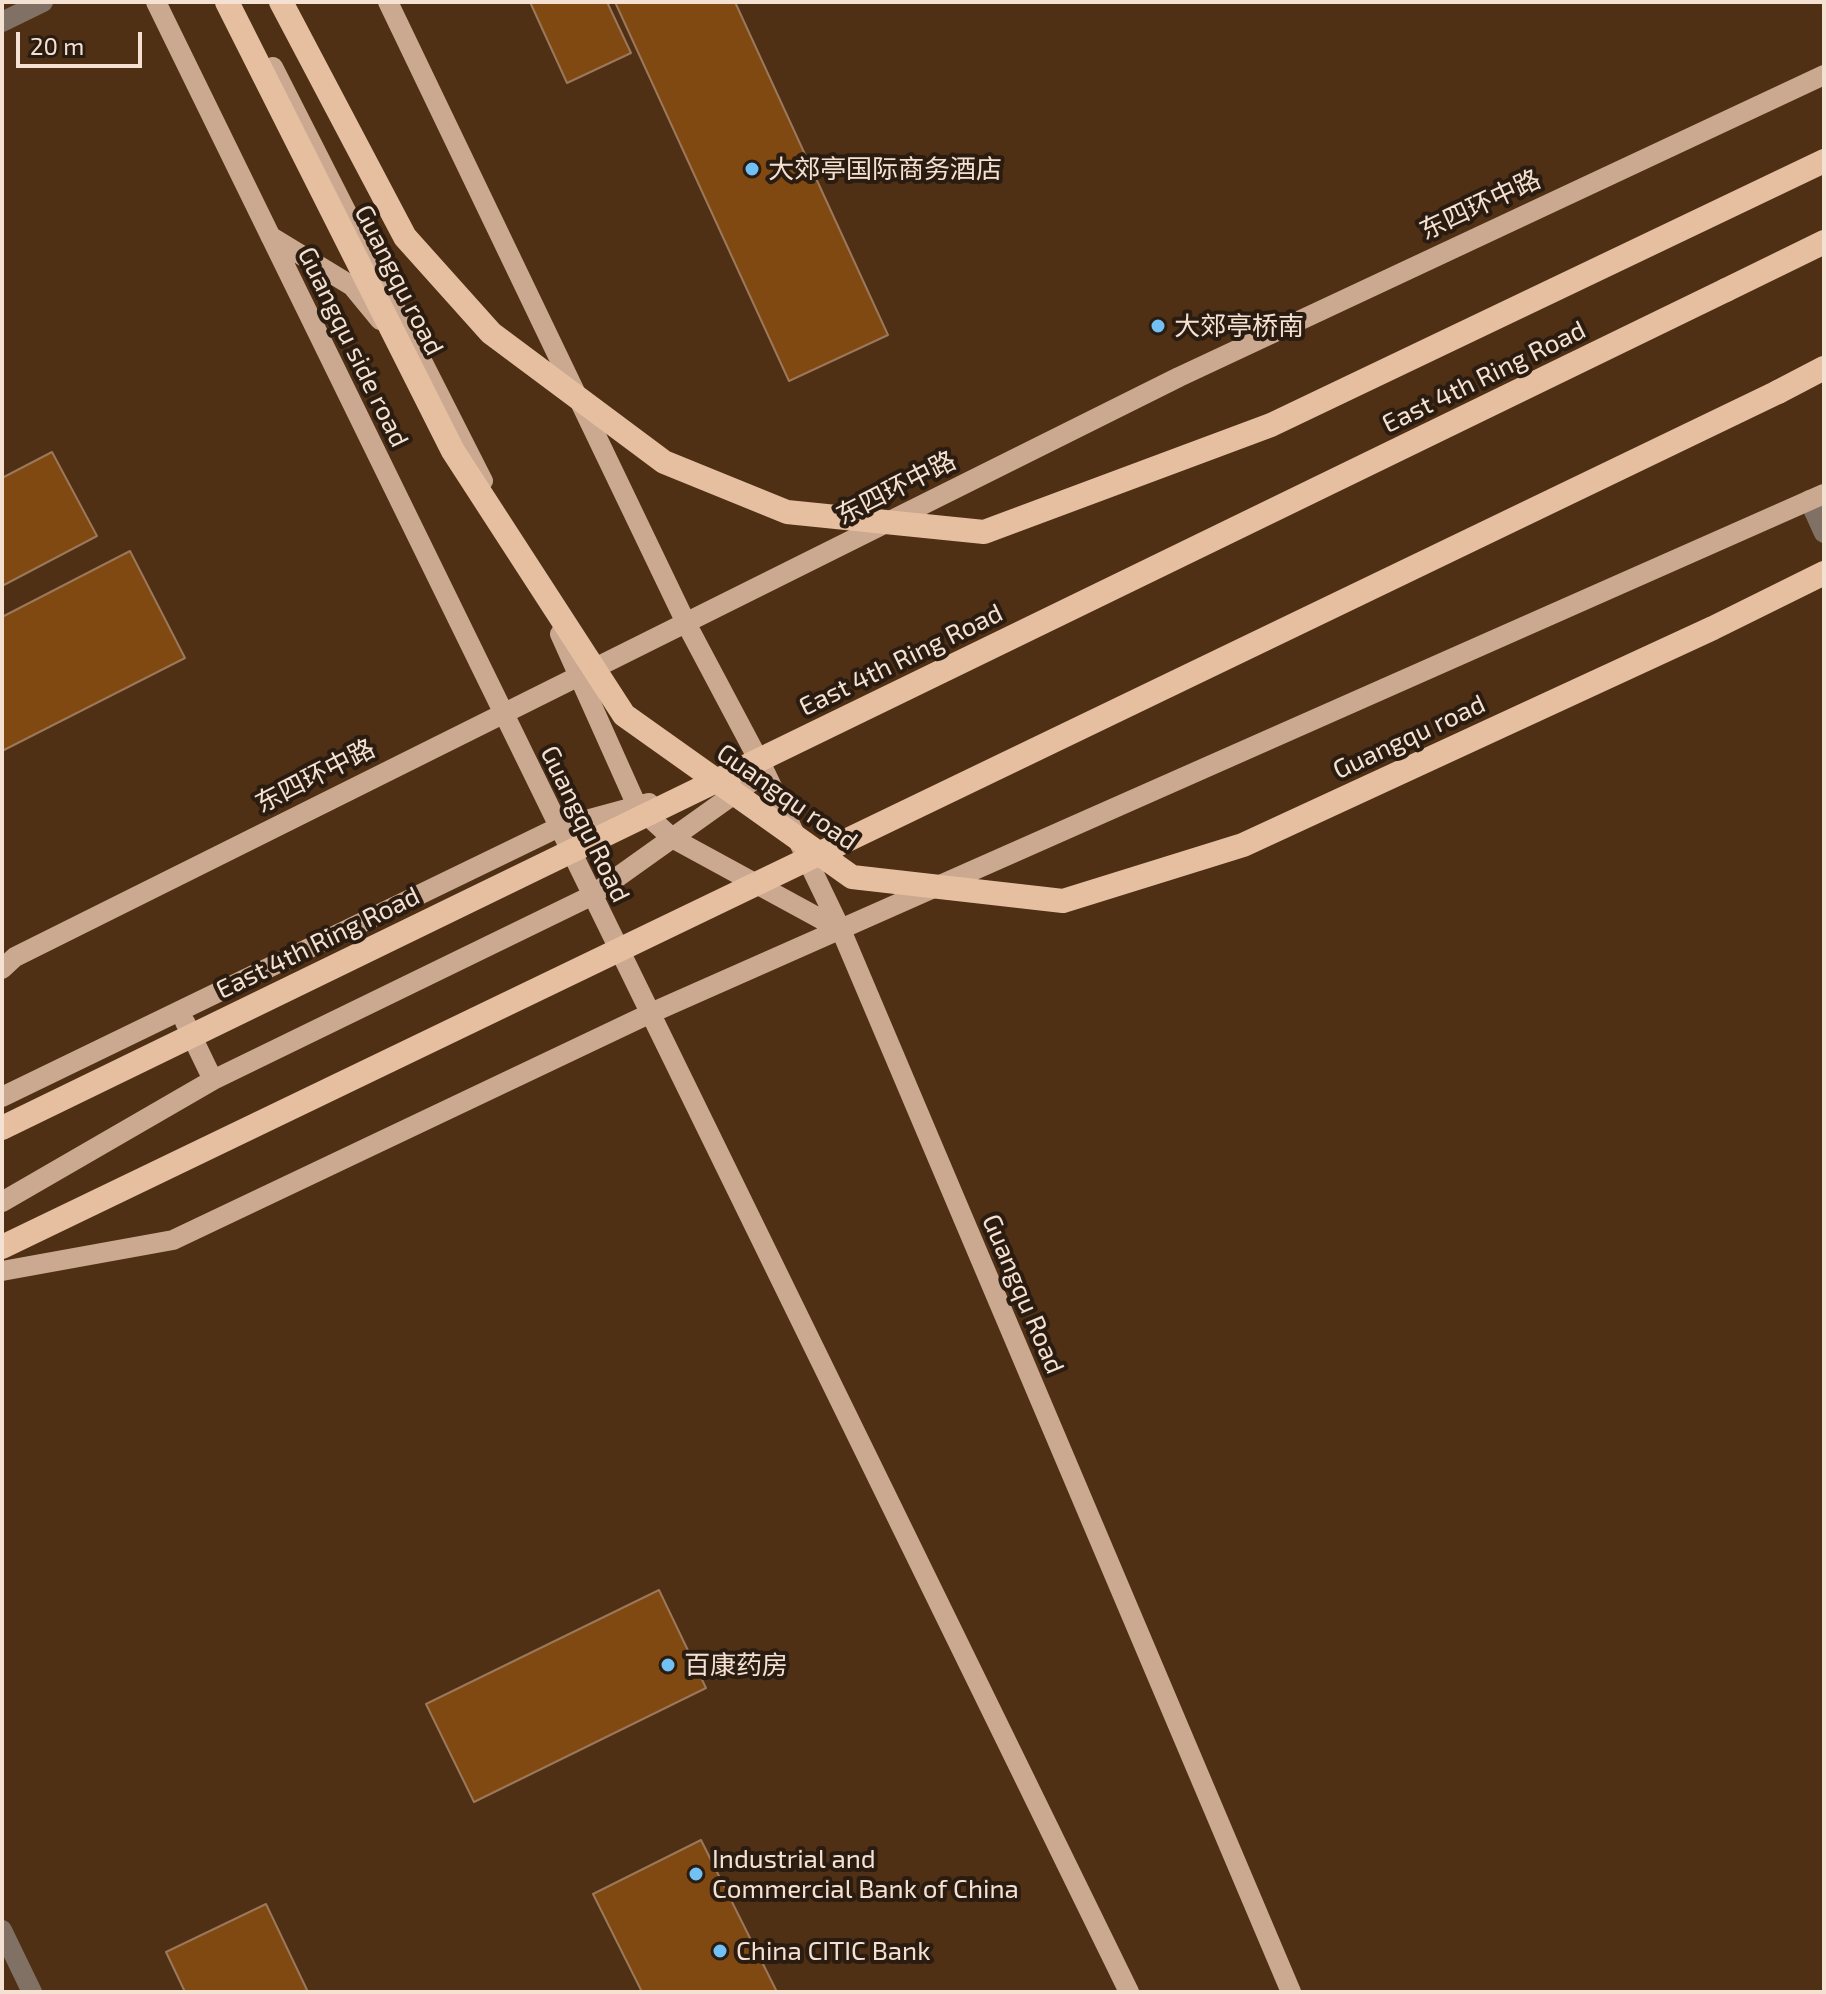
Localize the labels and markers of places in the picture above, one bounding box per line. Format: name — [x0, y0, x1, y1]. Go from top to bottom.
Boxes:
place label: 大郊亭国际商务酒店 — [768, 153, 1002, 185]
marker: 大郊亭国际商务酒店 — [743, 160, 761, 178]
place label: 大郊亭桥南 — [1174, 310, 1304, 342]
marker: 大郊亭桥南 — [1149, 317, 1167, 335]
place label: 百康药房 — [684, 1649, 788, 1681]
marker: 百康药房 — [659, 1656, 677, 1674]
place label: Industrial and Commercial Bank of China — [712, 1843, 1019, 1904]
marker: Industrial and Commercial Bank of China — [687, 1865, 705, 1883]
place label: China CITIC Bank — [736, 1935, 930, 1967]
marker: China CITIC Bank — [711, 1942, 729, 1960]

